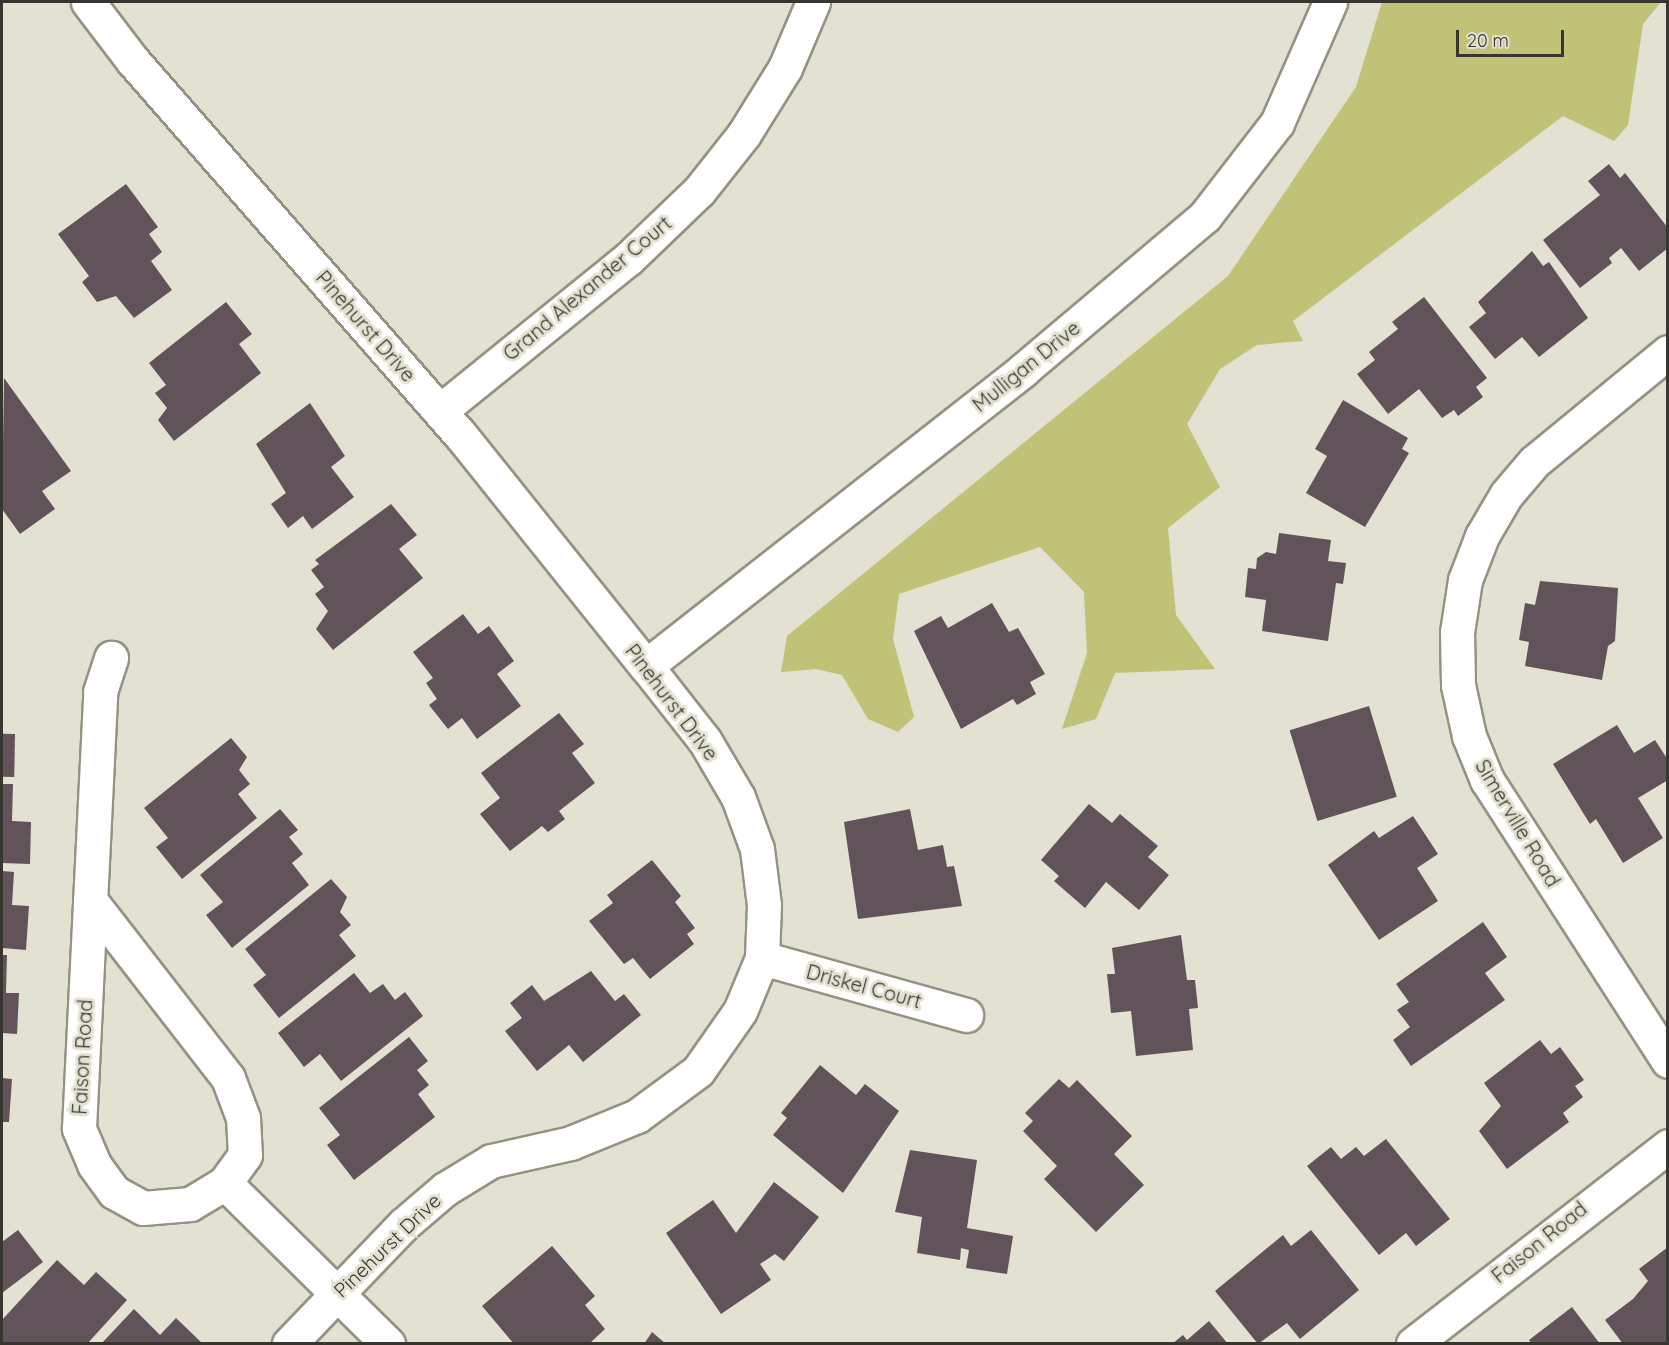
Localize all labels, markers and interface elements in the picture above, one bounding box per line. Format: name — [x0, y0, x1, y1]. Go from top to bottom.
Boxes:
scale bar — [1459, 18, 1567, 56]
text: 20 m — [1467, 29, 1509, 52]
street label: Grand Alexander Court — [498, 211, 676, 365]
street label: Pinehurst Drive — [311, 266, 421, 386]
street label: Mulligan Drive — [968, 315, 1084, 417]
street label: Pinehurst Drive — [621, 639, 723, 765]
street label: Simerville Road — [1471, 755, 1565, 891]
street label: Driskel Court — [804, 959, 924, 1013]
street label: Faison Road — [67, 999, 97, 1115]
street label: Pinehurst Drive — [329, 1188, 445, 1302]
street label: Faison Road — [1487, 1196, 1591, 1288]

